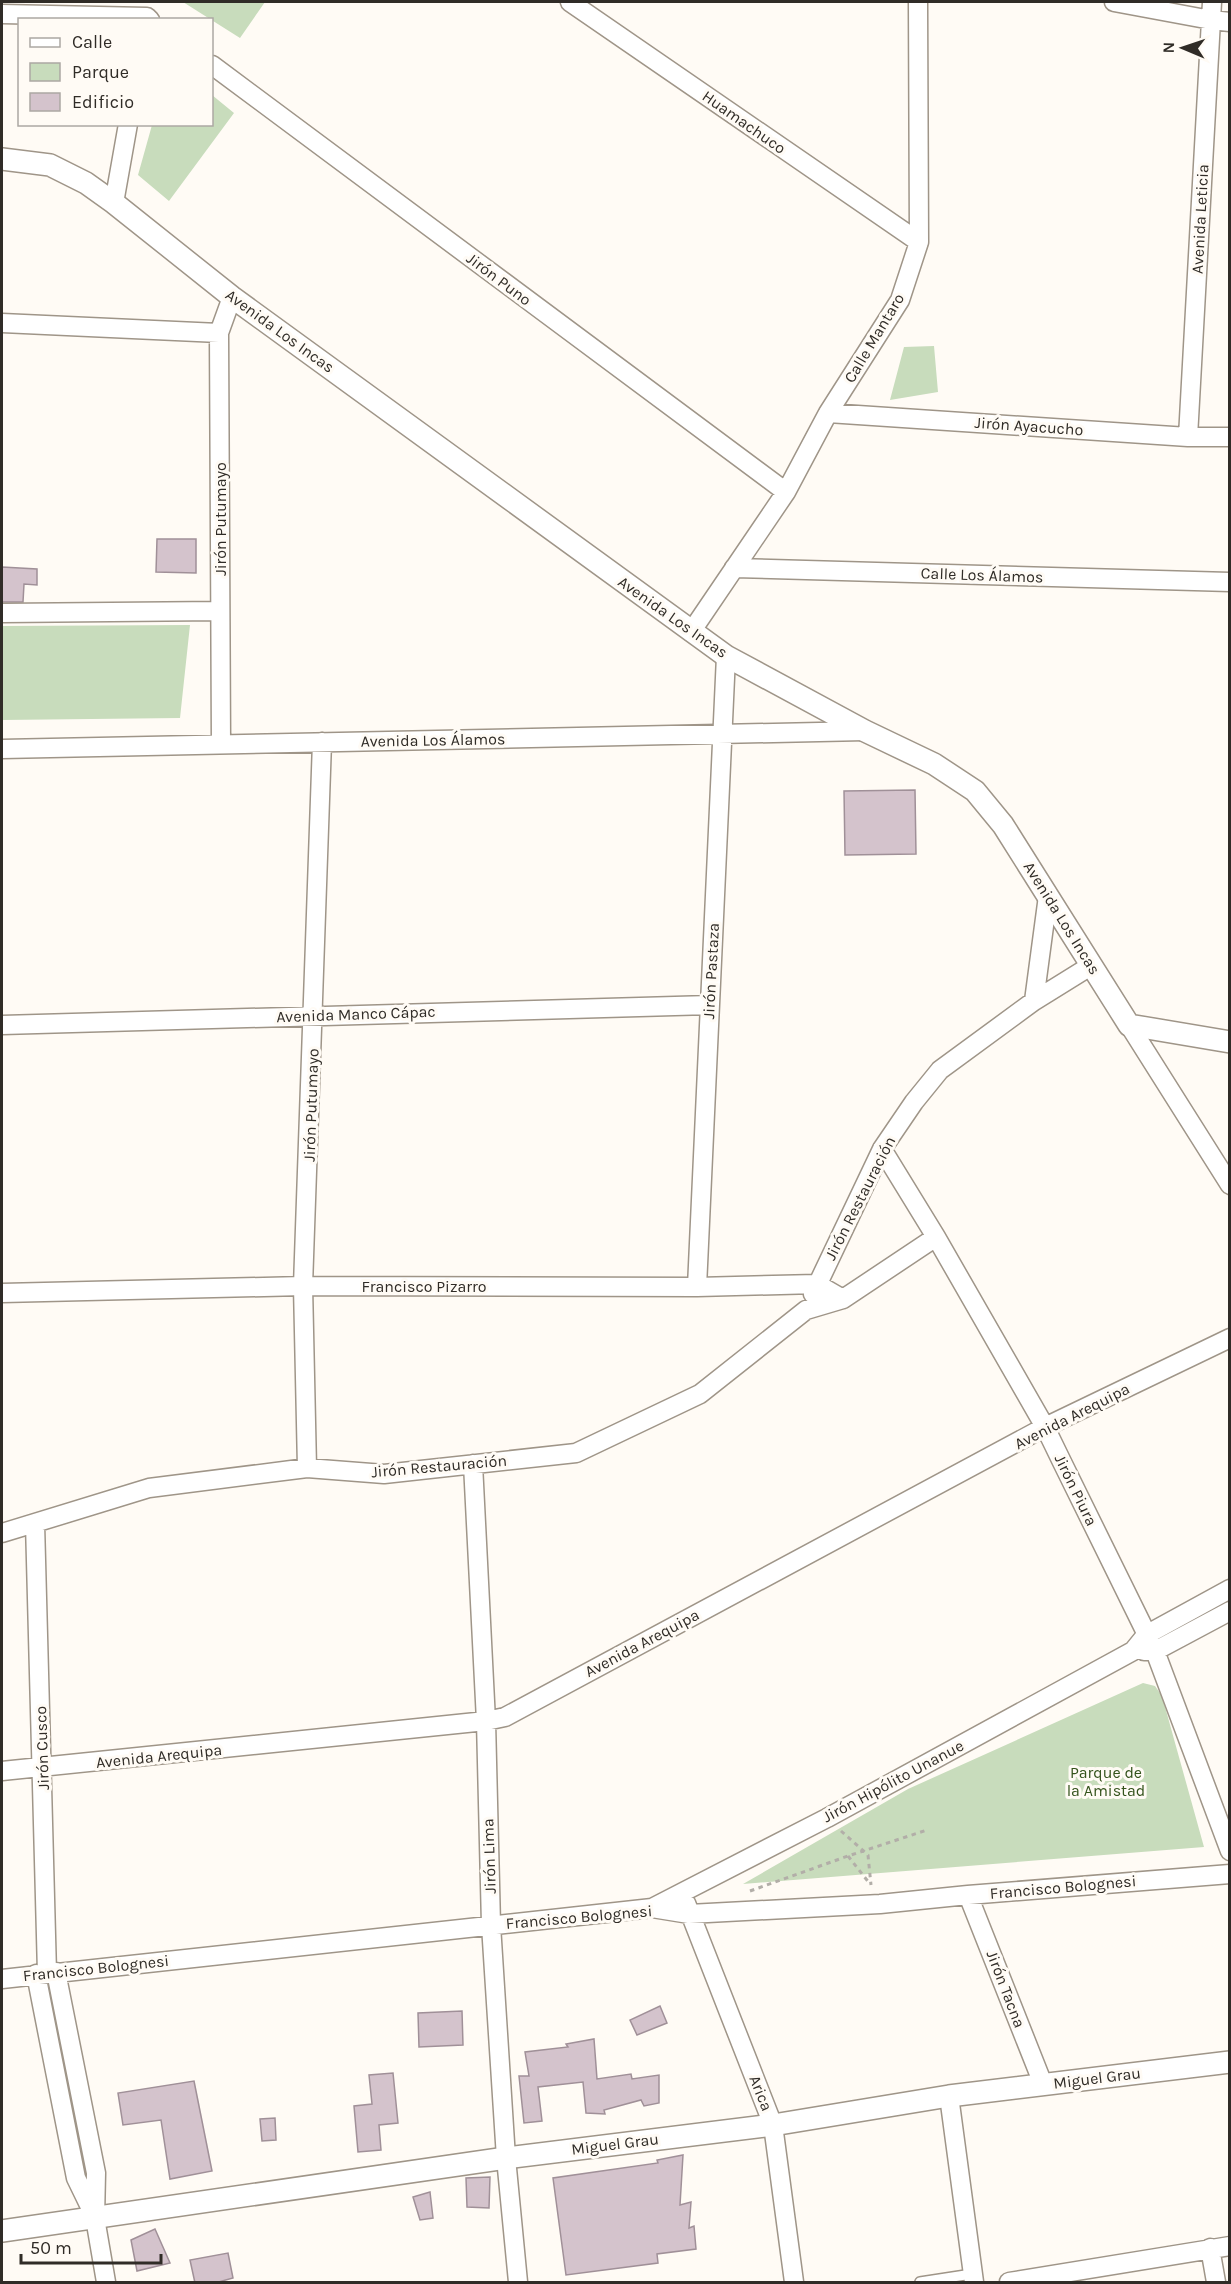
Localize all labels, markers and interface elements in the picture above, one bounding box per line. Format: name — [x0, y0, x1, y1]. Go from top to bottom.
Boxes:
legend — [18, 18, 213, 126]
north arrow — [1153, 18, 1213, 78]
text: Calle — [72, 31, 112, 53]
text: N — [1159, 41, 1178, 54]
text: Parque — [72, 61, 129, 83]
street label: Huamachuco — [699, 86, 789, 158]
text: Edificio — [72, 91, 134, 113]
street label: Avenida Leticia — [1188, 164, 1212, 274]
street label: Jirón Puno — [463, 248, 535, 310]
street label: Avenida Los Incas — [222, 285, 338, 377]
street label: Calle Mantaro — [840, 290, 908, 386]
street label: Jirón Ayacucho — [974, 413, 1084, 439]
street label: Jirón Putumayo — [211, 462, 230, 576]
street label: Calle Los Álamos — [920, 563, 1044, 587]
street label: Avenida Los Incas — [614, 572, 732, 662]
street label: Avenida Los Álamos — [361, 729, 505, 751]
street label: Avenida Los Incas — [1020, 858, 1104, 978]
street label: Jirón Pastaza — [699, 922, 723, 1020]
street label: Avenida Manco Cápac — [276, 1002, 436, 1026]
street label: Jirón Putumayo — [300, 1048, 322, 1162]
street label: Jirón Restauración — [821, 1133, 899, 1263]
street label: Francisco Pizarro — [361, 1277, 487, 1296]
street label: Avenida Arequipa — [1011, 1379, 1133, 1453]
street label: Jirón Restauración — [370, 1451, 508, 1481]
street label: Jirón Piura — [1051, 1451, 1101, 1529]
street label: Avenida Arequipa — [582, 1605, 702, 1681]
street label: Jirón Cusco — [31, 1706, 53, 1790]
street label: Jirón Hipólito Unanue — [819, 1736, 967, 1826]
street label: Avenida Arequipa — [95, 1740, 223, 1772]
park label: Parque de la Amistad — [1067, 1763, 1145, 1800]
street label: Jirón Lima — [478, 1818, 500, 1894]
street label: Francisco Bolognesi — [989, 1871, 1137, 1903]
street label: Francisco Bolognesi — [505, 1901, 653, 1933]
street label: Jirón Tacna — [983, 1948, 1029, 2030]
street label: Francisco Bolognesi — [22, 1951, 170, 1985]
street label: Miguel Grau — [1052, 2063, 1142, 2093]
street label: Arica — [745, 2072, 777, 2114]
street label: Miguel Grau — [570, 2129, 660, 2159]
scale bar — [21, 2227, 160, 2265]
text: 50 m — [30, 2237, 72, 2259]

